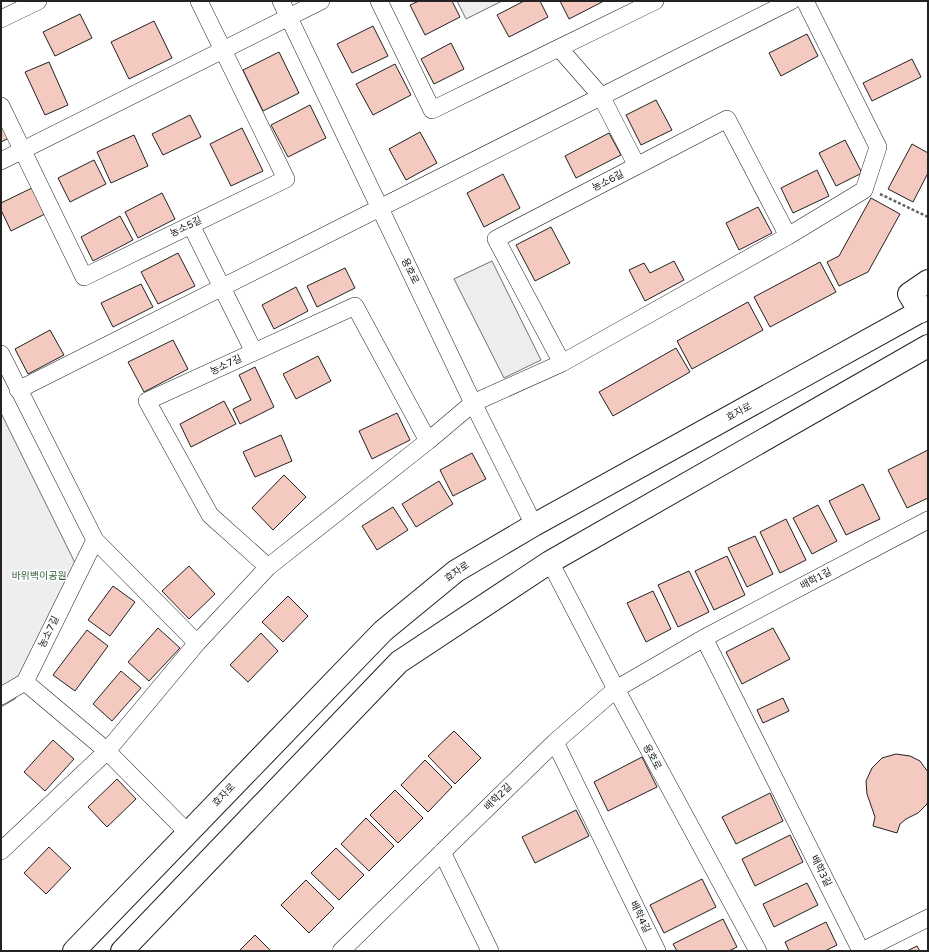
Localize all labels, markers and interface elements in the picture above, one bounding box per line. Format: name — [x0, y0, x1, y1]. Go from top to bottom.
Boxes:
street label: 농소6길 — [590, 168, 626, 194]
street label: 농소5길 — [168, 214, 204, 240]
street label: 용호로 — [399, 256, 421, 286]
street label: 농소7길 — [208, 352, 244, 378]
street label: 효자로 — [724, 400, 754, 424]
street label: 효자로 — [442, 559, 472, 585]
street label: 배학1길 — [798, 566, 834, 592]
park label: 바위백이공원 — [11, 570, 67, 582]
street label: 농소7길 — [36, 614, 62, 650]
street label: 용호로 — [640, 742, 664, 772]
street label: 효자로 — [210, 781, 238, 809]
street label: 배학2길 — [482, 781, 514, 813]
street label: 배학3길 — [808, 853, 834, 889]
street label: 배학4길 — [627, 899, 653, 935]

